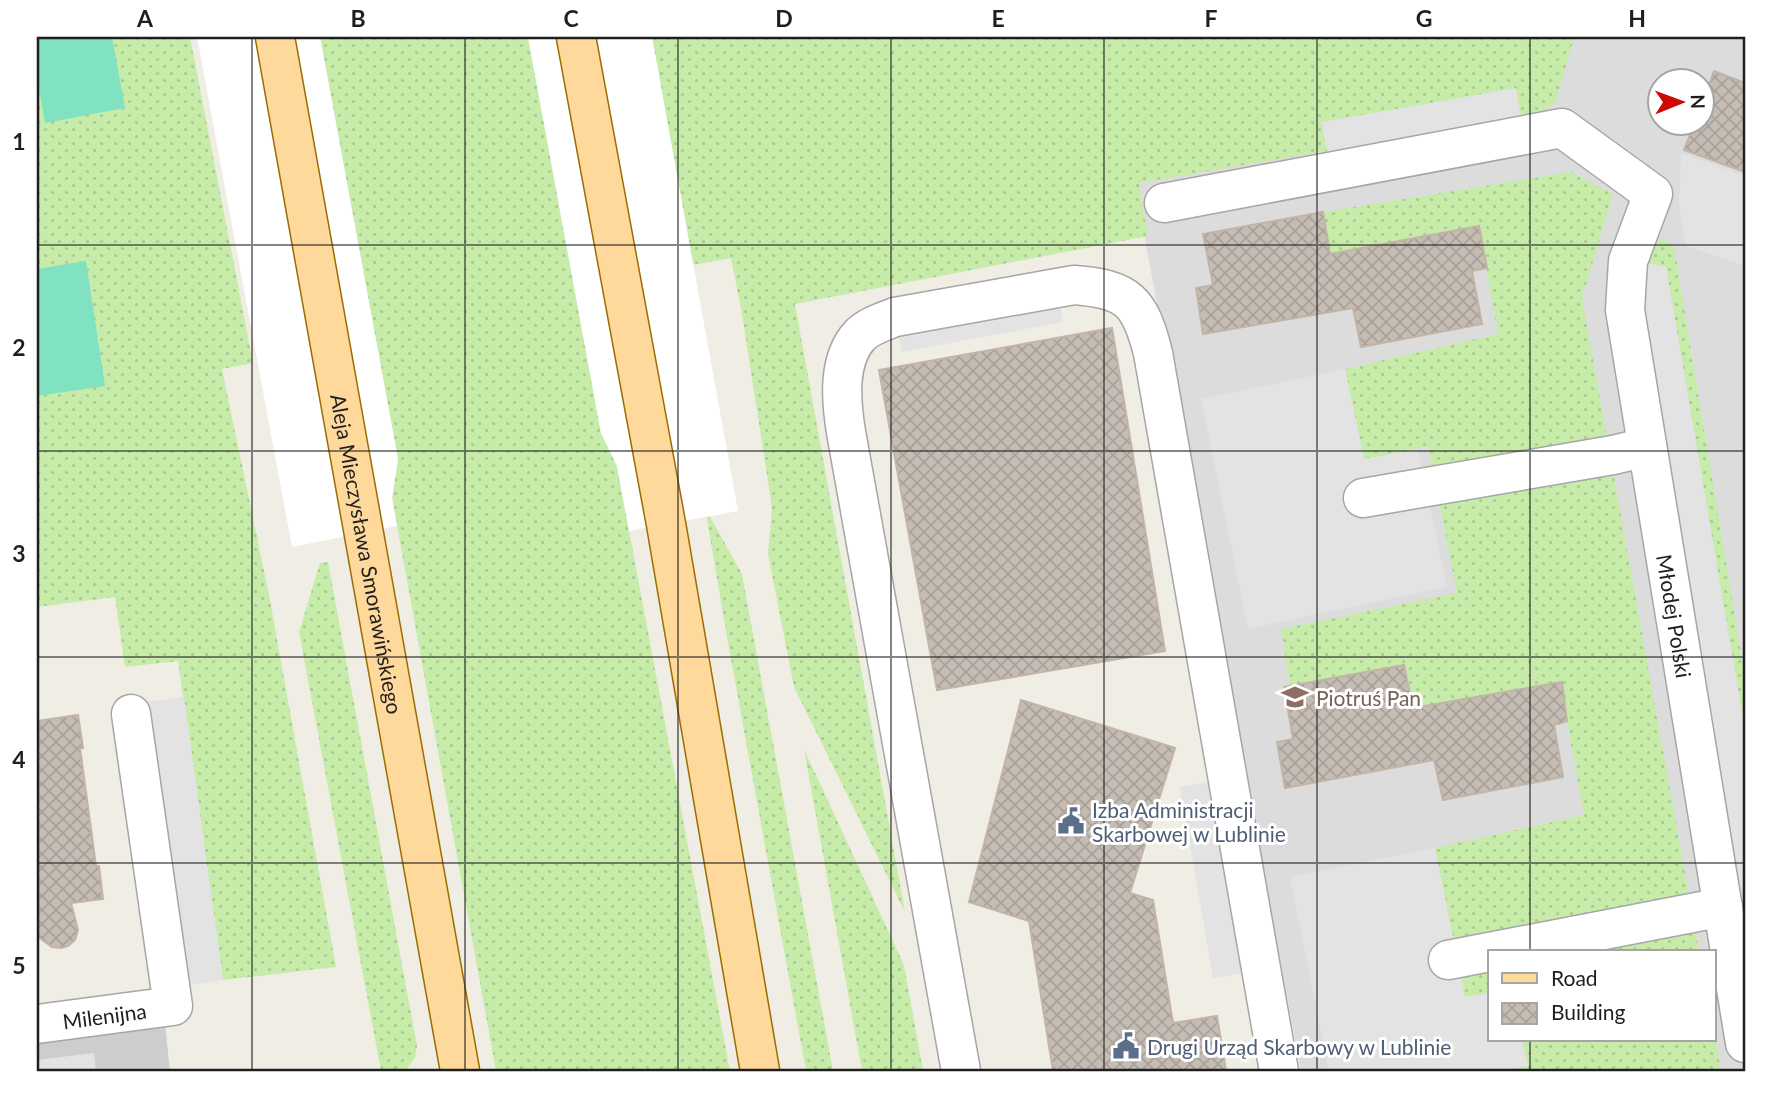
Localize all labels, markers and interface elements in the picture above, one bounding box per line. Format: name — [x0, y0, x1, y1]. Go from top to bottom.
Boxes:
text: A — [136, 4, 154, 32]
text: B — [350, 4, 366, 32]
text: C — [563, 4, 579, 32]
text: D — [775, 4, 793, 32]
text: E — [991, 4, 1005, 32]
text: F — [1204, 4, 1218, 32]
text: G — [1416, 4, 1432, 32]
text: H — [1628, 4, 1646, 32]
north arrow — [1646, 66, 1716, 136]
text: N — [1687, 94, 1710, 109]
text: 1 — [12, 127, 26, 155]
text: 2 — [12, 333, 26, 361]
street label: Aleja Mieczysława Smorawińskiego — [327, 392, 408, 716]
text: 3 — [12, 539, 26, 567]
street label: Młodej Polski — [1653, 552, 1697, 680]
school or university icon: Piotruś Pan — [1280, 682, 1310, 712]
place label: Piotruś Pan — [1316, 685, 1421, 710]
text: 4 — [12, 745, 26, 773]
place label: Izba Administracji Skarbowej w Lublinie — [1092, 797, 1286, 846]
public building icon: Izba Administracji Skarbowej w Lublinie — [1056, 806, 1086, 836]
legend — [1488, 950, 1716, 1042]
text: 5 — [12, 951, 26, 979]
text: Road — [1551, 965, 1598, 990]
street label: Milenijna — [61, 997, 148, 1033]
text: Building — [1551, 999, 1626, 1024]
public building icon: Drugi Urząd Skarbowy w Lublinie — [1111, 1031, 1141, 1061]
place label: Drugi Urząd Skarbowy w Lublinie — [1147, 1034, 1451, 1059]

